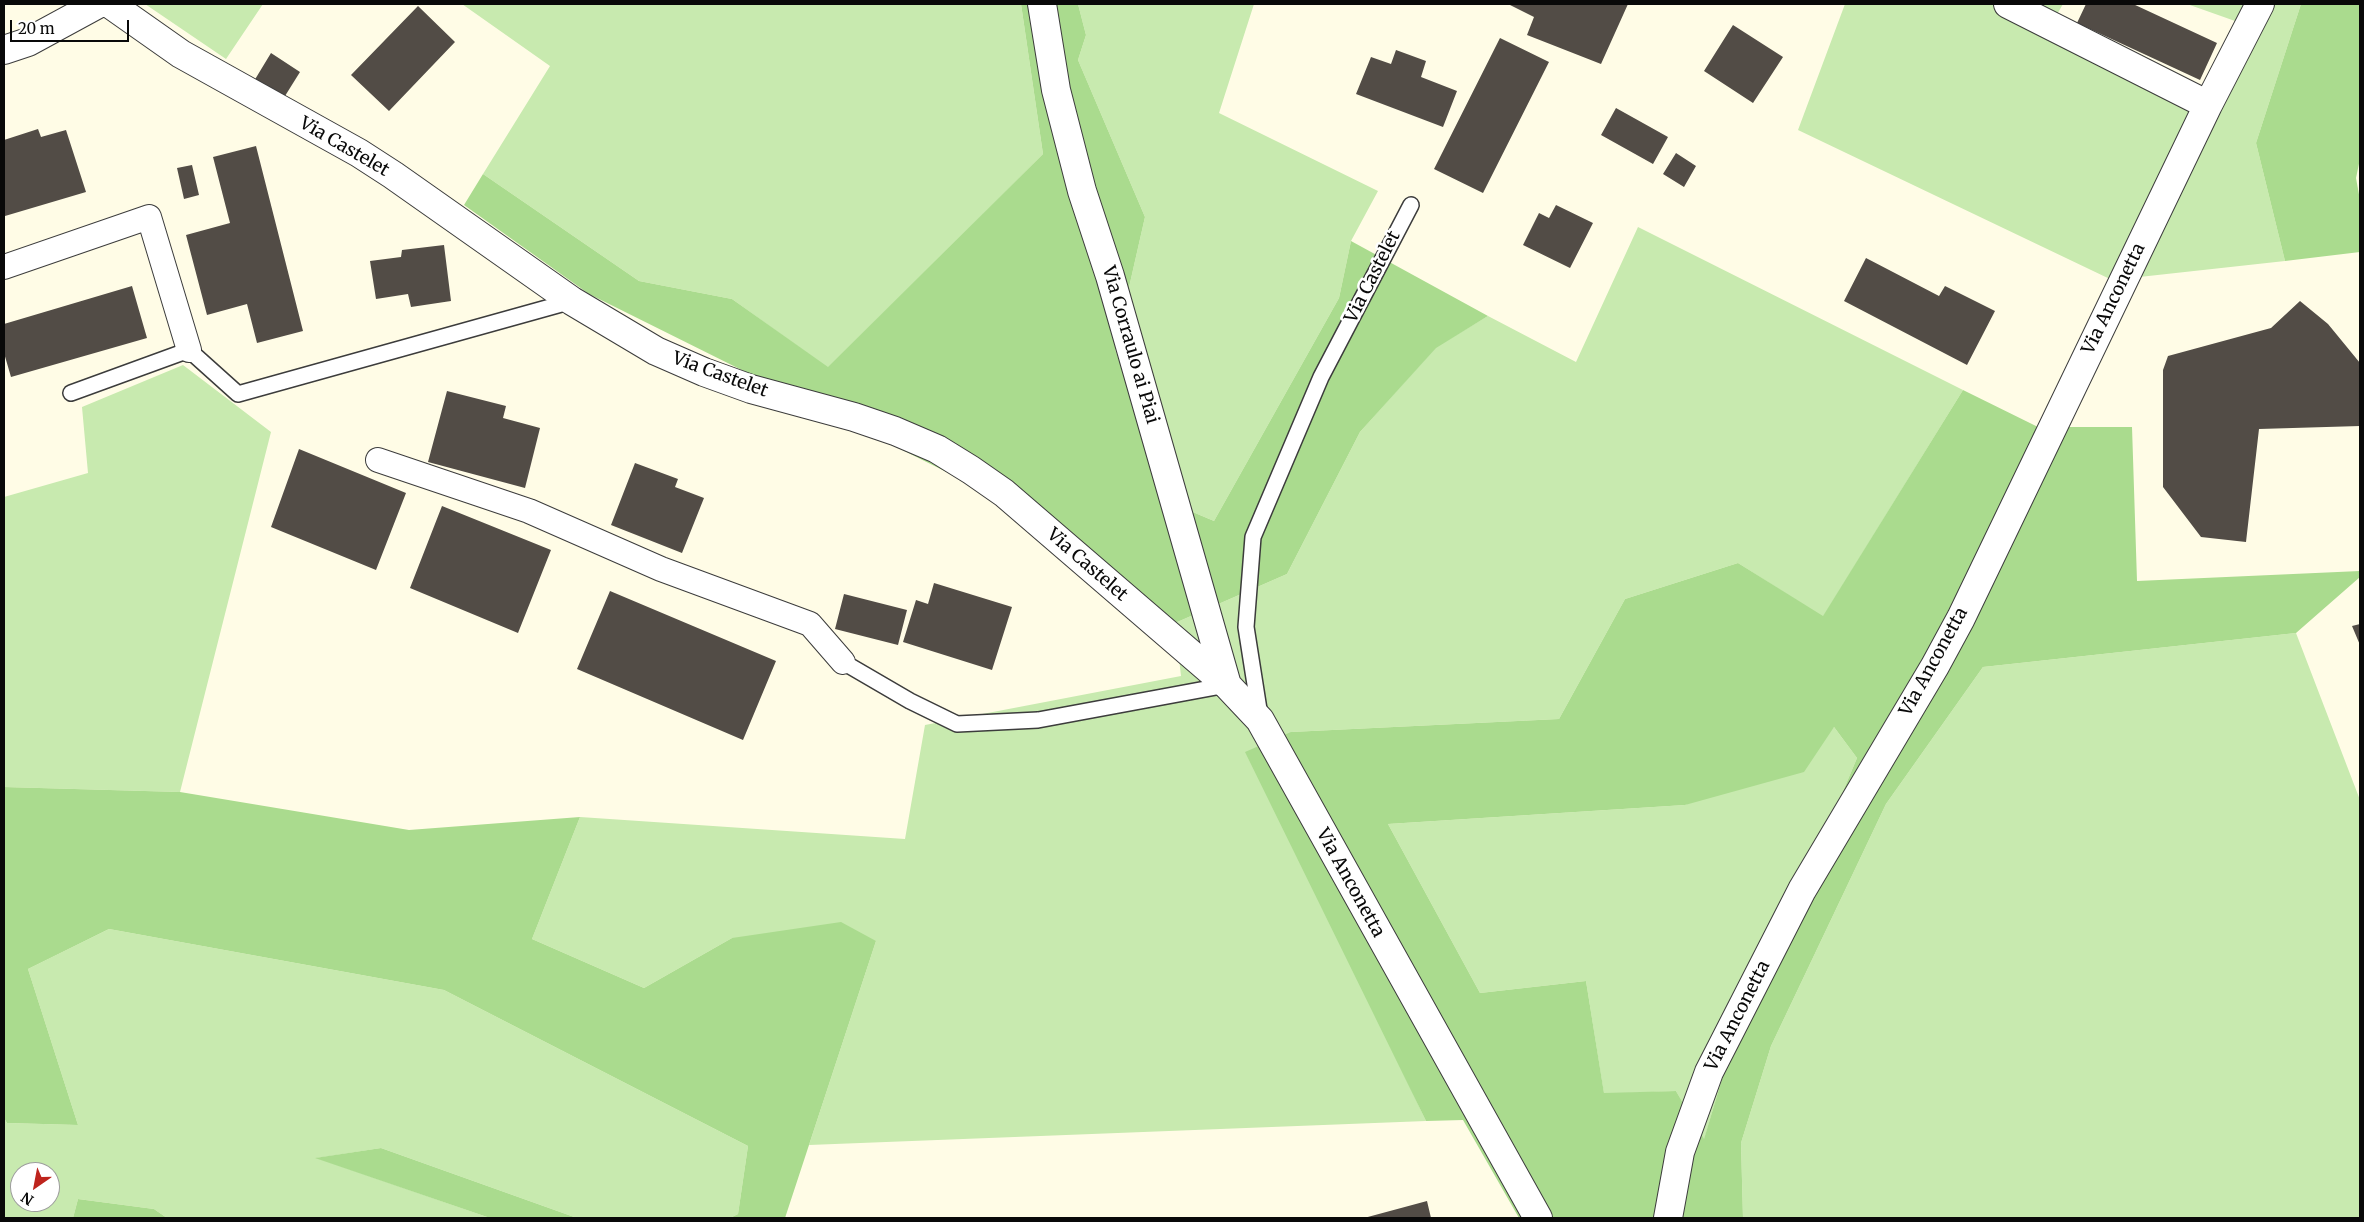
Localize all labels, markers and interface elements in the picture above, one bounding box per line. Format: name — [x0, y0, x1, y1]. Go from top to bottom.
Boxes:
scale bar — [12, 10, 131, 42]
text: 20 m — [18, 19, 55, 38]
street label: Via Castelet — [295, 113, 393, 181]
street label: Via Castelet — [1341, 228, 1405, 326]
street label: Via Anconetta — [2078, 240, 2150, 358]
street label: Via Corraulo ai Piai — [1097, 264, 1163, 426]
street label: Via Castelet — [669, 348, 771, 402]
street label: Via Castelet — [1042, 524, 1132, 606]
street label: Via Anconetta — [1895, 604, 1973, 720]
street label: Via Anconetta — [1311, 825, 1389, 941]
street label: Via Anconetta — [1701, 957, 1775, 1075]
north arrow — [10, 1162, 60, 1212]
text: N — [18, 1188, 37, 1209]

